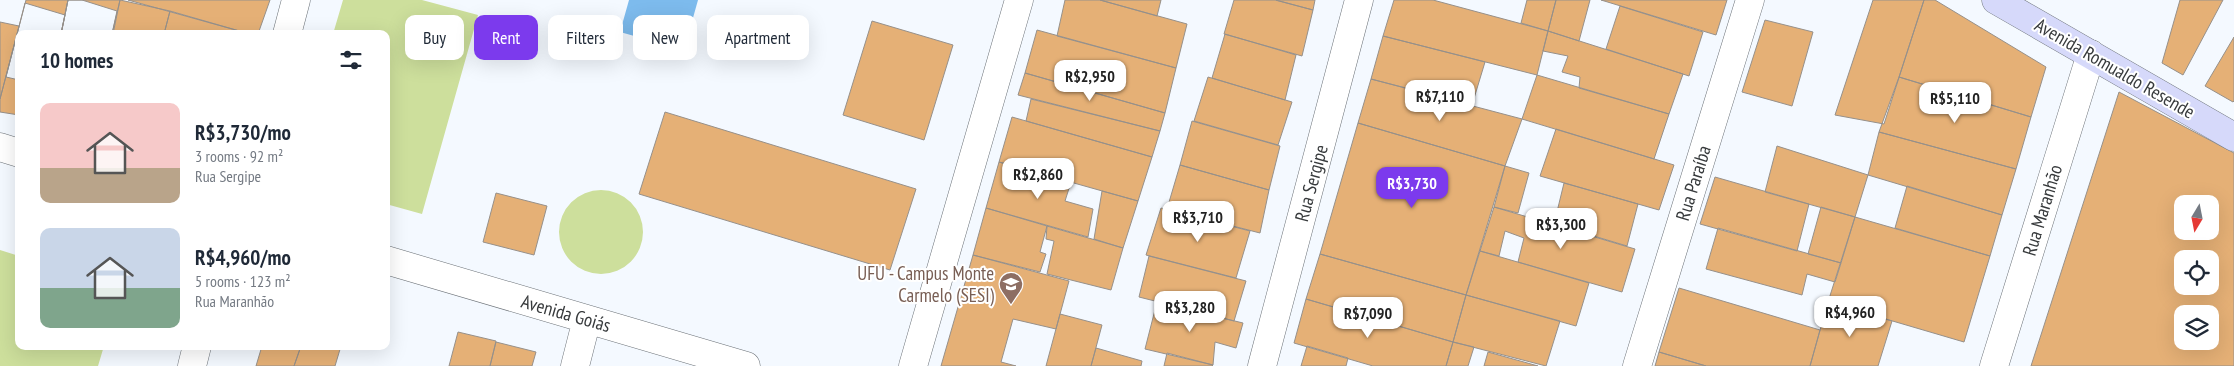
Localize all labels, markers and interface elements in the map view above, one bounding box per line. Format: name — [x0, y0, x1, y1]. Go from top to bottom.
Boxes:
street label: Avenida Romualdo Resende — [2031, 12, 2199, 124]
chip: Buy — [405, 15, 464, 60]
chip: Rent — [474, 15, 538, 60]
chip: Filters — [548, 15, 623, 60]
chip: New — [633, 15, 697, 60]
chip: Apartment — [707, 15, 809, 60]
icon: filters — [337, 46, 365, 74]
text: 10 homes — [40, 47, 113, 74]
pin: R$2,950 — [1044, 59, 1136, 102]
text: R$2,950 — [1065, 66, 1115, 86]
pin: R$7,110 — [1394, 80, 1486, 122]
pin: R$5,110 — [1909, 82, 2001, 124]
text: R$7,110 — [1416, 86, 1464, 106]
text: R$5,110 — [1930, 88, 1980, 108]
text: R$3,730/mo — [195, 119, 291, 146]
icon: home — [80, 123, 140, 183]
street label: Rua Sergipe — [1289, 142, 1333, 224]
street label: Rua Paraíba — [1670, 142, 1716, 224]
text: 3 rooms · 92 m² — [195, 146, 283, 166]
pin: R$2,860 — [992, 158, 1084, 200]
street label: Rua Maranhão — [2017, 162, 2067, 258]
text: R$2,860 — [1013, 164, 1063, 184]
text: Rua Sergipe — [195, 166, 261, 186]
pin: R$3,730 — [1366, 166, 1458, 209]
text: R$3,730 — [1387, 173, 1437, 193]
north arrow — [2174, 195, 2219, 240]
map controls — [2174, 195, 2219, 350]
pin: R$3,710 — [1152, 200, 1244, 243]
text: R$3,710 — [1173, 207, 1223, 227]
pin: R$3,300 — [1515, 208, 1607, 250]
text: R$3,300 — [1536, 214, 1586, 234]
text: R$4,960/mo — [195, 244, 291, 271]
icon: home — [80, 248, 140, 308]
button: locate — [2174, 250, 2219, 295]
place label: UFU - Campus Monte Carmelo (SESI) — [857, 261, 995, 307]
text: 5 rooms · 123 m² — [195, 271, 291, 291]
school or university icon: UFU - Campus Monte Carmelo (SESI) — [998, 271, 1024, 305]
street label: Avenida Goiás — [519, 289, 613, 337]
pin: R$3,280 — [1144, 290, 1236, 333]
text: Rua Maranhão — [195, 291, 274, 311]
pin: R$7,090 — [1322, 296, 1414, 339]
pin: R$4,960 — [1804, 296, 1896, 338]
text: R$3,280 — [1165, 297, 1215, 317]
text: R$4,960 — [1825, 302, 1875, 322]
text: R$7,090 — [1344, 303, 1392, 323]
button: layers — [2174, 305, 2219, 350]

